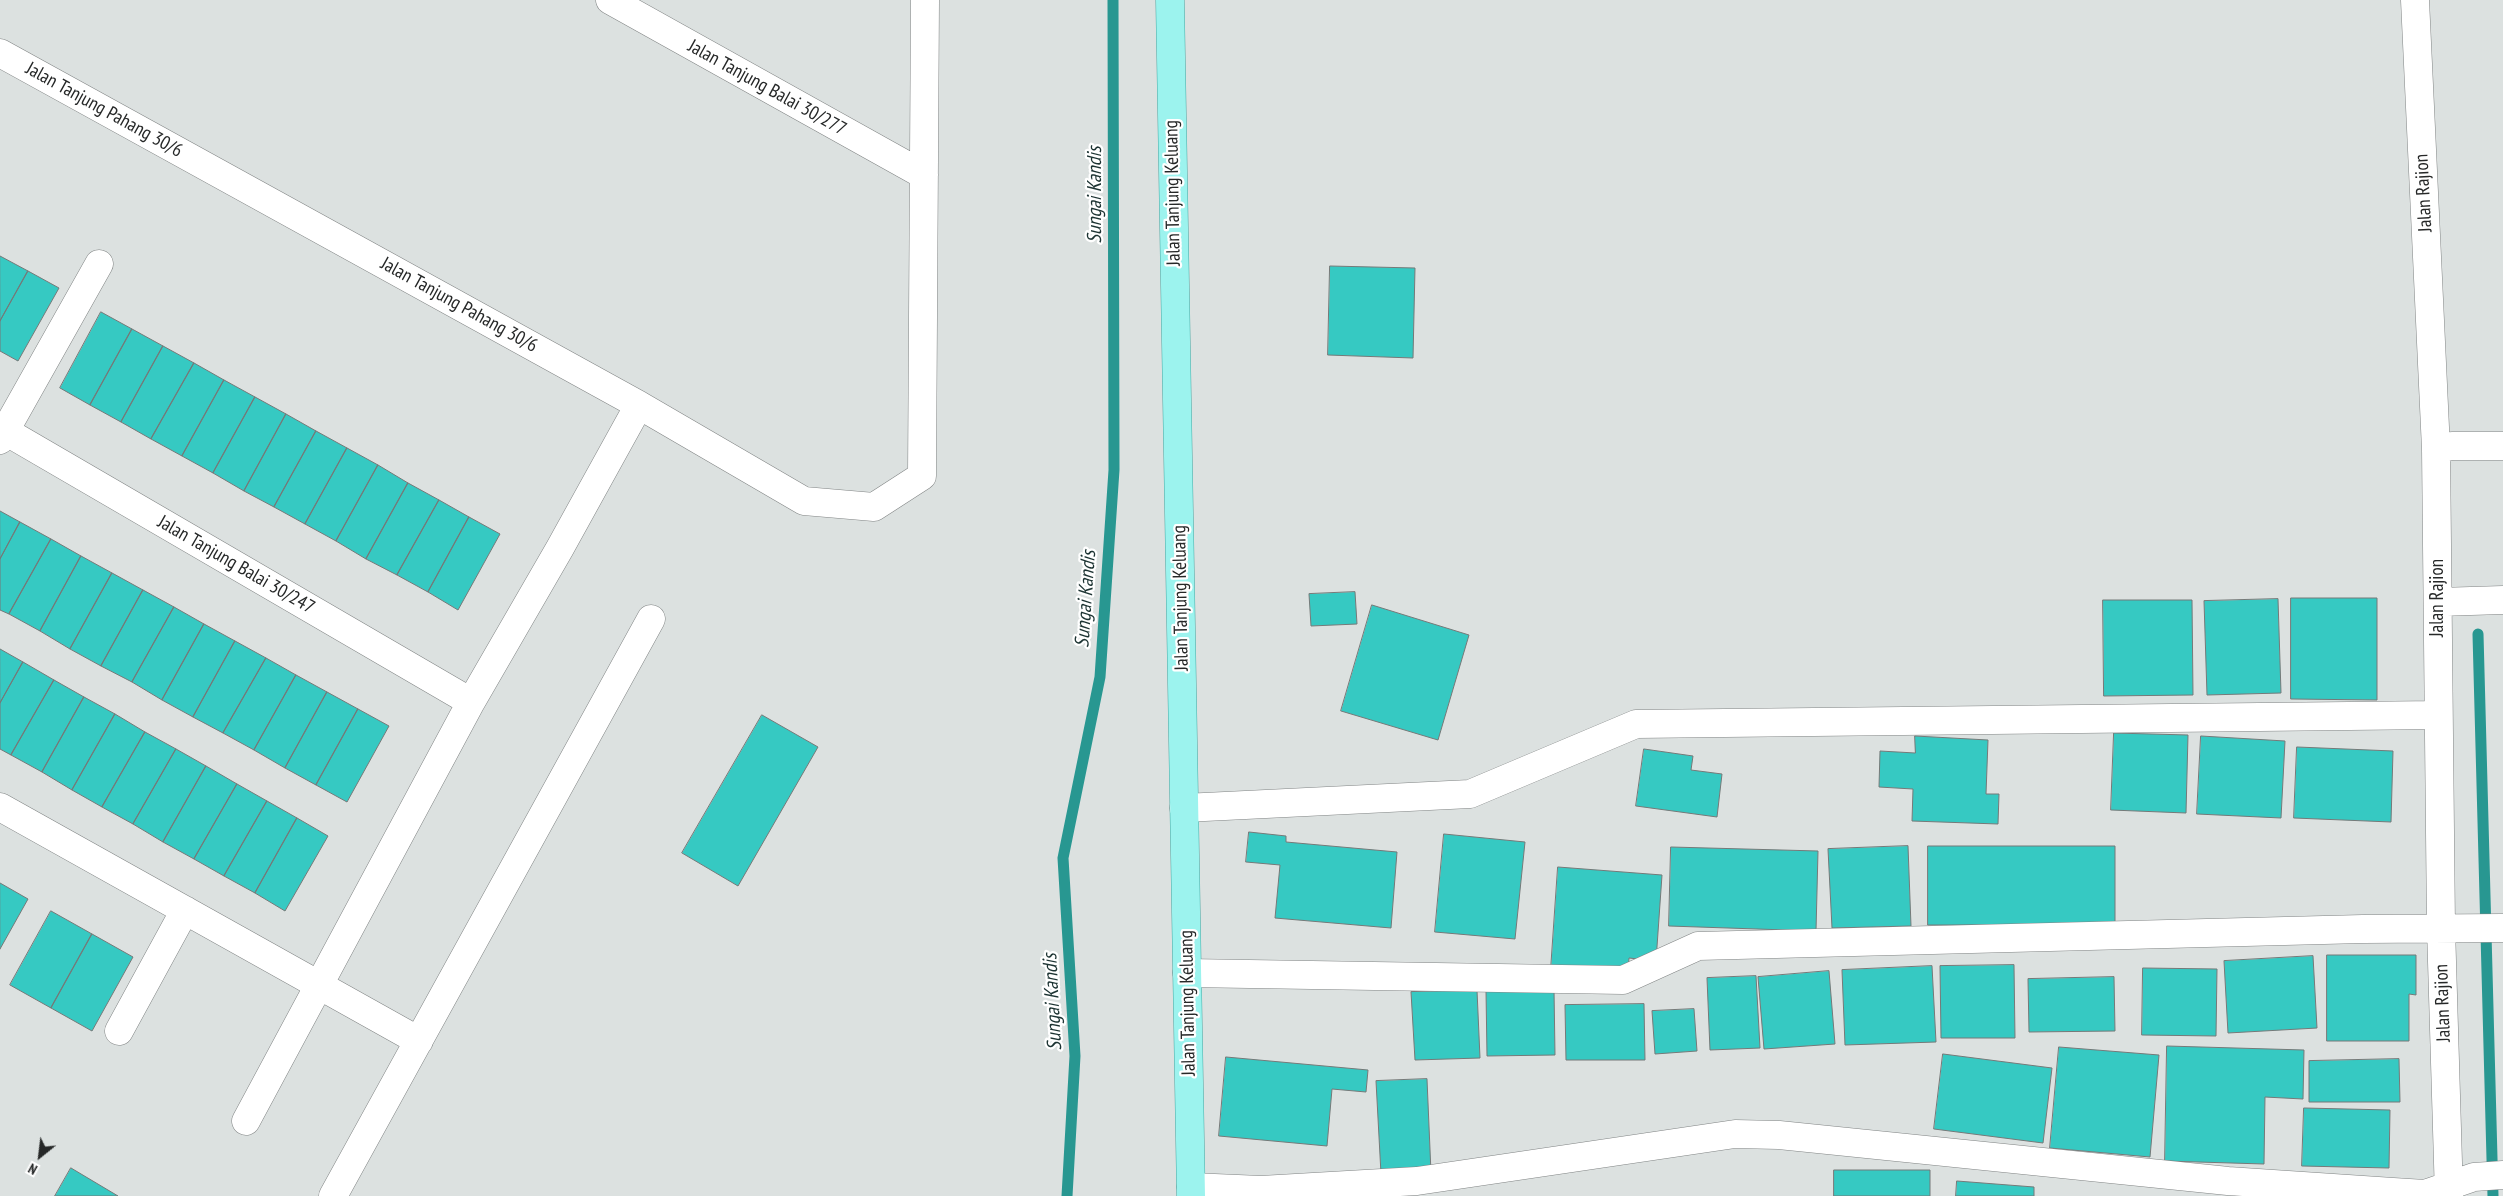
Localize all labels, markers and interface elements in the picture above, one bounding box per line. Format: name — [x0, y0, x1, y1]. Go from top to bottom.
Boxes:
street label: Jalan Tanjung Balai 30/277 — [684, 35, 850, 141]
street label: Jalan Tanjung Pahang 30/6 — [22, 57, 186, 163]
street label: Jalan Tanjung Keluang — [1160, 120, 1186, 266]
water label: Sungai Kandis — [1083, 146, 1107, 244]
street label: Jalan Rajion — [2411, 153, 2437, 233]
street label: Jalan Tanjung Pahang 30/6 — [377, 252, 541, 358]
street label: Jalan Tanjung Balai 30/247 — [153, 511, 319, 619]
street label: Jalan Tanjung Keluang — [1168, 525, 1194, 671]
water label: Sungai Kandis — [1071, 550, 1101, 648]
street label: Jalan Rajion — [2427, 559, 2449, 637]
street label: Jalan Tanjung Keluang — [1175, 930, 1201, 1076]
water label: Sungai Kandis — [1038, 953, 1068, 1051]
street label: Jalan Rajion — [2430, 964, 2456, 1042]
north arrow — [15, 1131, 65, 1181]
text: N — [25, 1159, 40, 1179]

